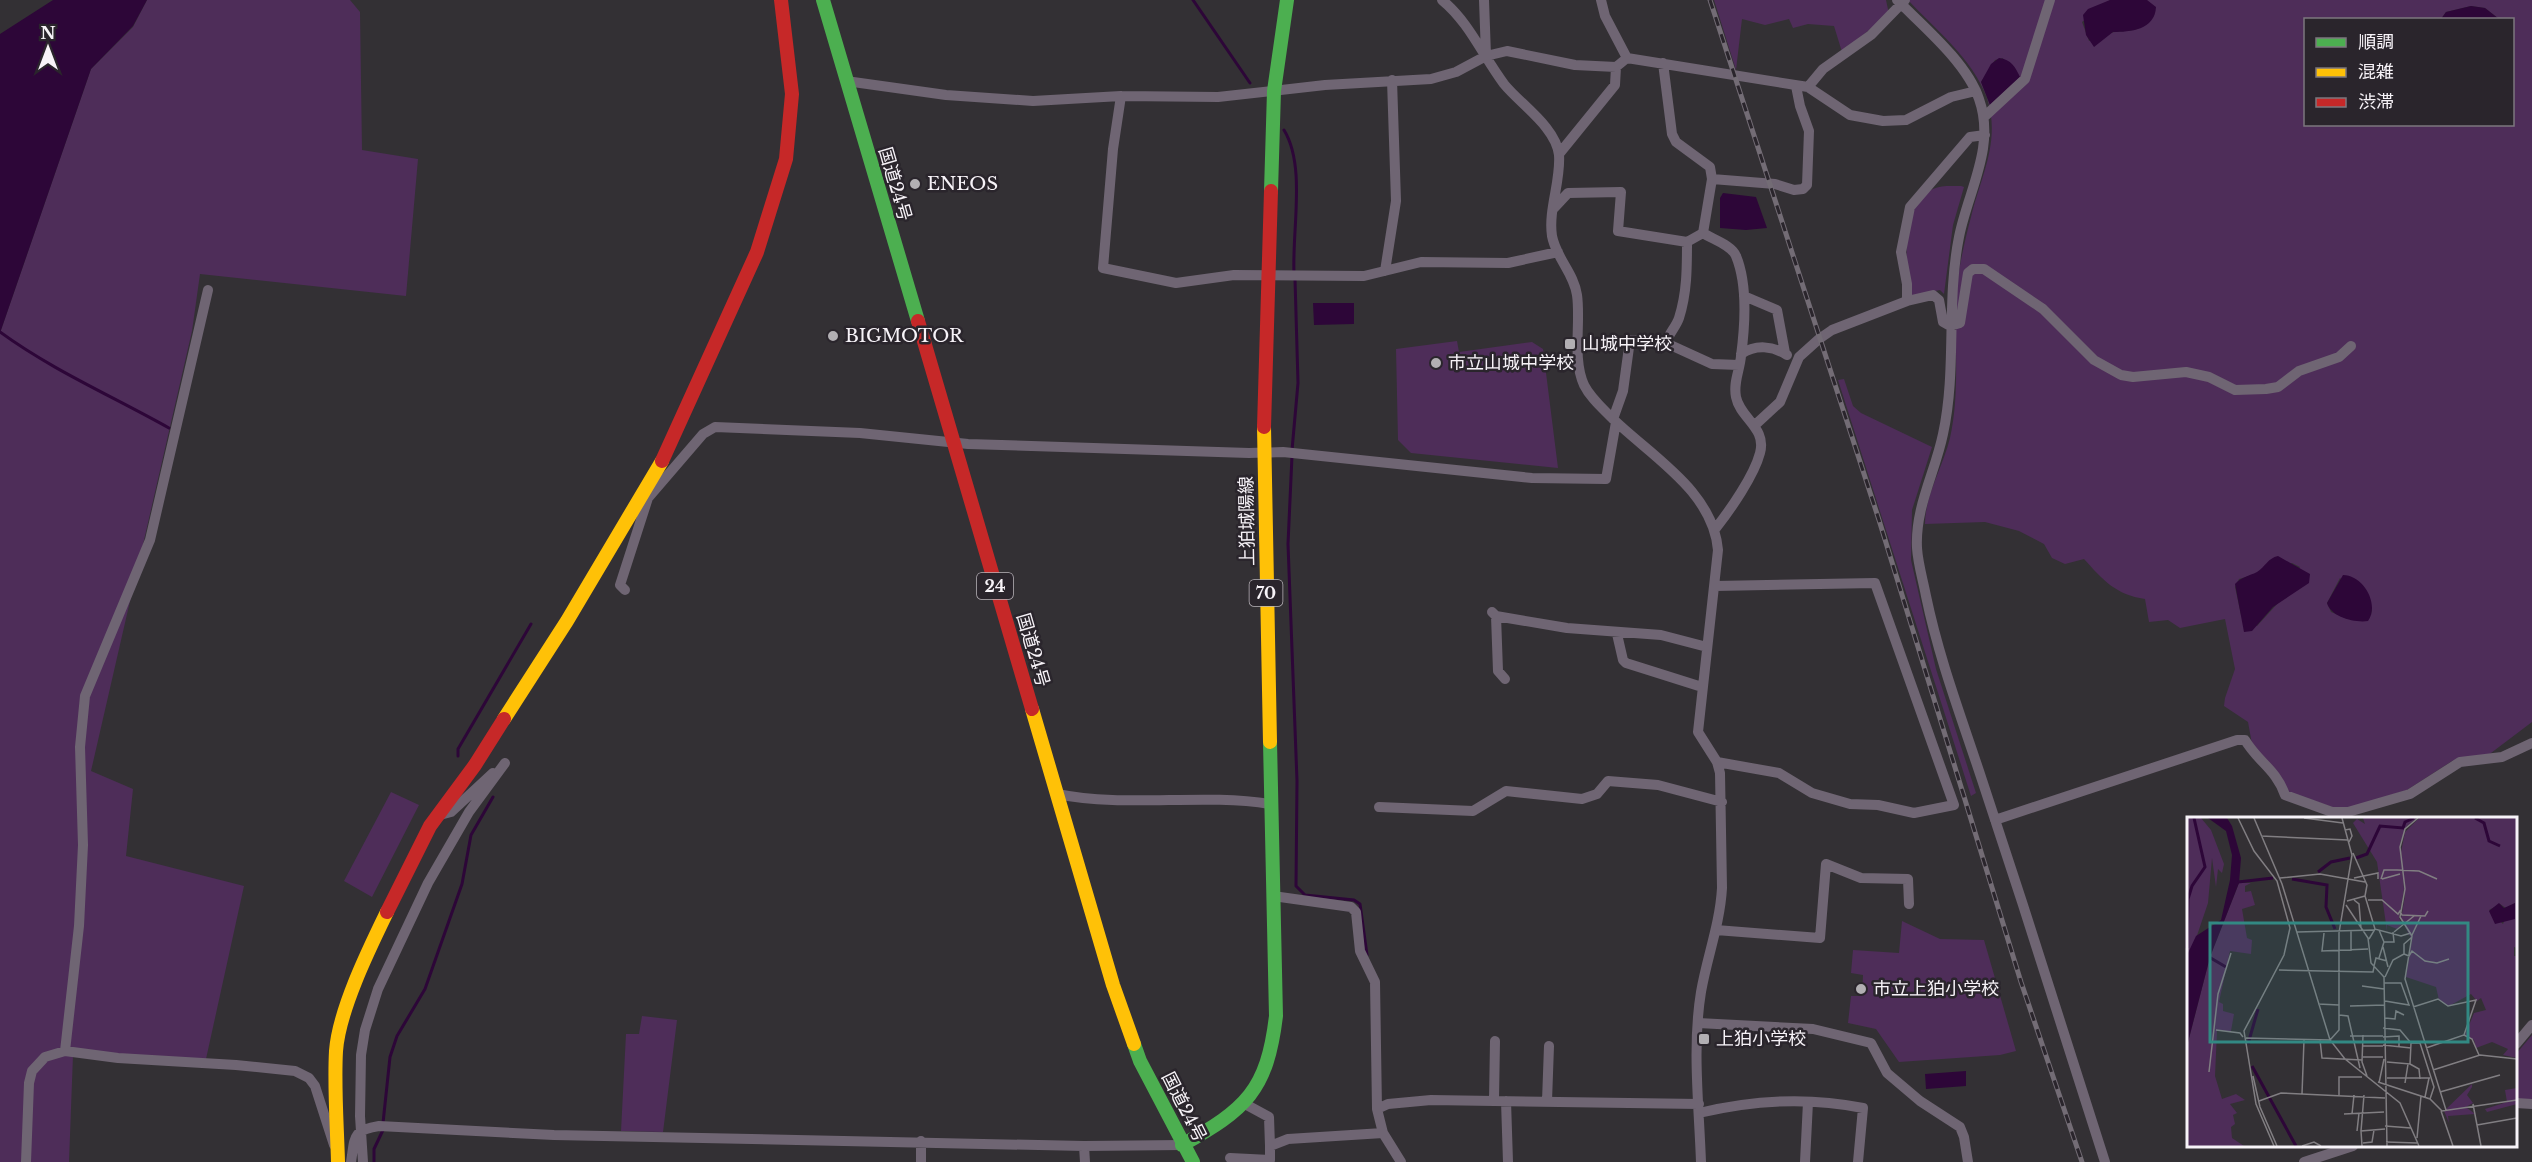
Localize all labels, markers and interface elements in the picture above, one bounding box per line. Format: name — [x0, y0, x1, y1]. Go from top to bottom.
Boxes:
north arrow — [18, 18, 78, 78]
legend — [2304, 18, 2514, 126]
text: N — [40, 23, 56, 43]
text: 順調 — [2358, 31, 2394, 53]
text: 混雑 — [2358, 61, 2394, 83]
text: 渋滞 — [2358, 91, 2394, 113]
street label: 国道24号 — [874, 145, 916, 223]
place label: ENEOS — [927, 173, 998, 195]
marker: ENEOS — [908, 177, 922, 191]
place label: BIGMOTOR — [845, 325, 964, 347]
marker: BIGMOTOR — [826, 329, 840, 343]
place label: 山城中学校 — [1582, 333, 1672, 355]
marker: 山城中学校 — [1563, 337, 1577, 351]
place label: 市立山城中学校 — [1448, 352, 1574, 374]
marker: 市立山城中学校 — [1429, 356, 1443, 370]
street label: 上狛城陽線 — [1235, 476, 1259, 566]
road number: 24 — [977, 573, 1013, 599]
road number: 70 — [1250, 580, 1282, 606]
street label: 国道24号 — [1012, 611, 1054, 689]
inset map — [2187, 817, 2517, 1147]
place label: 市立上狛小学校 — [1873, 978, 1999, 1000]
marker: 市立上狛小学校 — [1854, 982, 1868, 996]
place label: 上狛小学校 — [1716, 1028, 1806, 1050]
marker: 上狛小学校 — [1697, 1032, 1711, 1046]
street label: 国道24号 — [1157, 1068, 1211, 1146]

